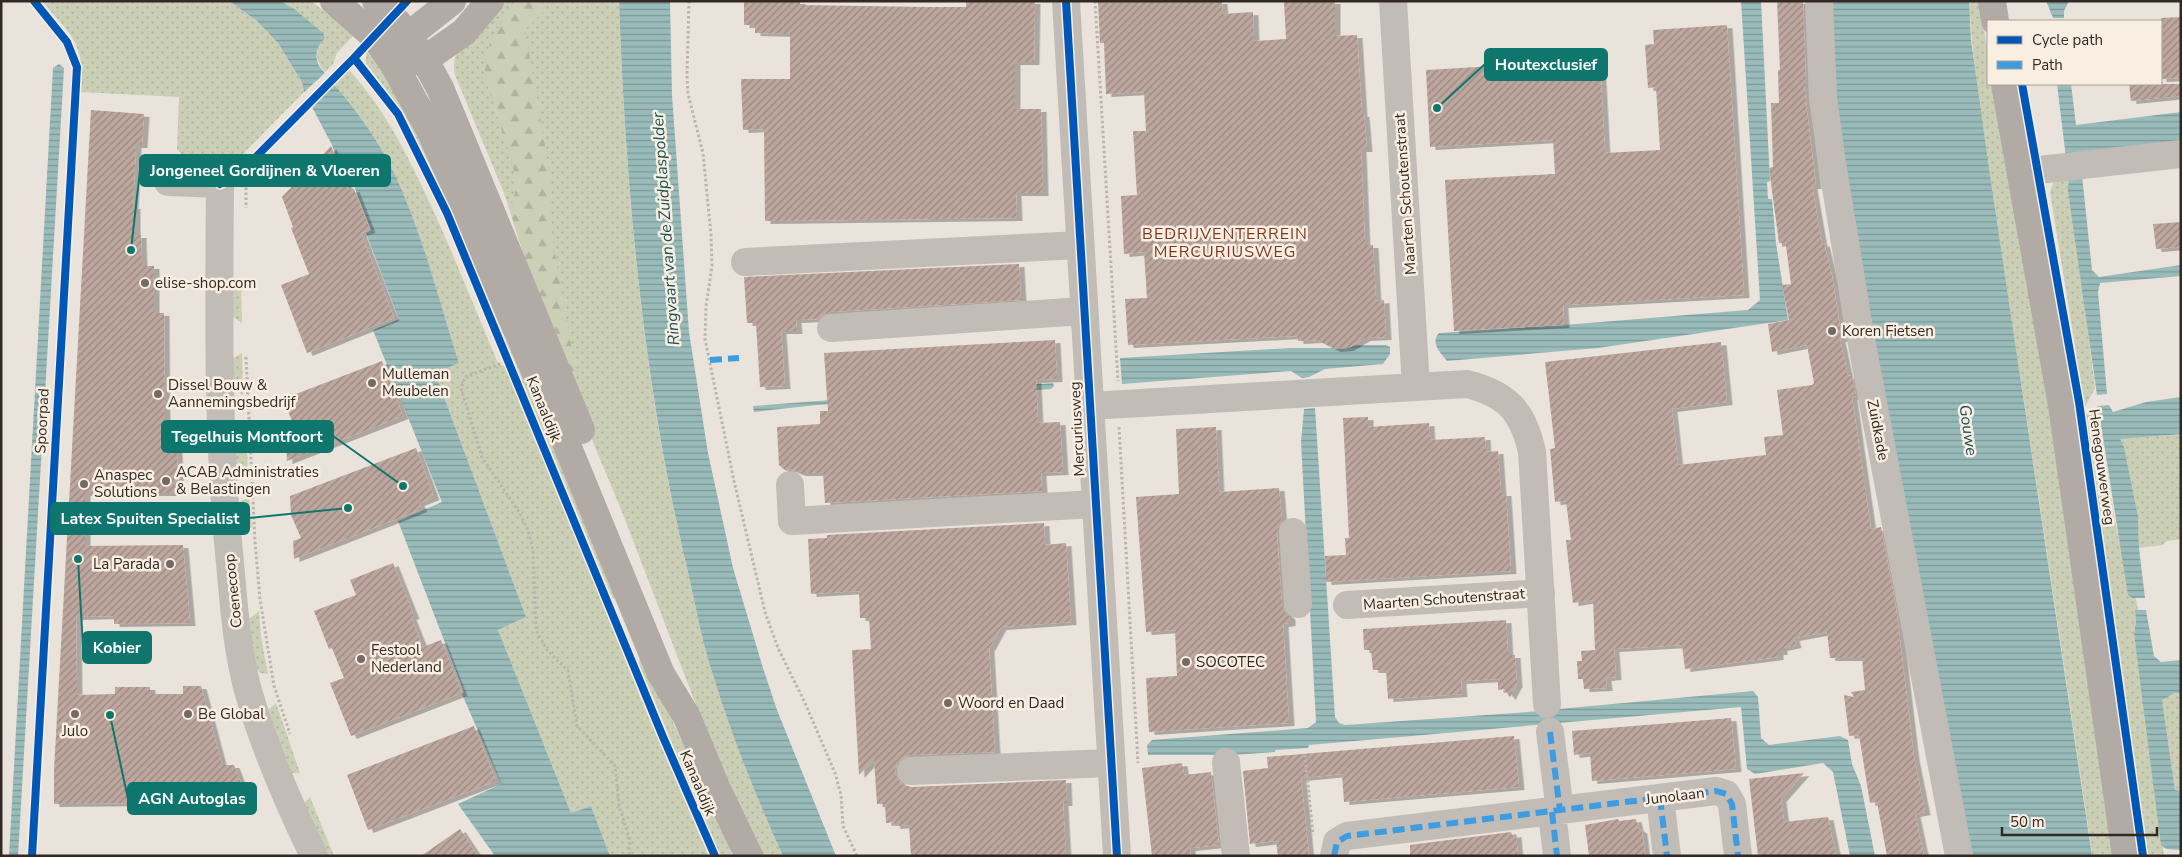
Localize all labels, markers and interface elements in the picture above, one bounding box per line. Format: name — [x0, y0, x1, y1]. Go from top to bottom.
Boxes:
legend — [1987, 20, 2162, 85]
text: Cycle path — [2032, 30, 2103, 50]
callout: Houtexclusief — [1485, 49, 1607, 80]
text: Houtexclusief — [1495, 54, 1598, 76]
text: Path — [2032, 55, 2063, 75]
water label: Ringvaart van de Zuidplaspolder — [647, 110, 685, 346]
street label: Maarten Schoutenstraat — [1389, 112, 1421, 275]
callout: Jongeneel Gordijnen & Vloeren — [140, 155, 390, 186]
text: Jongeneel Gordijnen & Vloeren — [149, 160, 380, 182]
district label: BEDRIJVENTERREIN MERCURIUSWEG — [1142, 223, 1308, 263]
place label: elise-shop.com — [155, 273, 256, 293]
marker: elise-shop.com — [139, 277, 151, 289]
place label: Koren Fietsen — [1842, 321, 1934, 341]
marker: Koren Fietsen — [1826, 325, 1838, 337]
place label: Mulleman Meubelen — [382, 364, 449, 401]
street label: Kanaaldijk — [522, 373, 566, 445]
place label: Dissel Bouw & Aannemingsbedrijf — [168, 375, 297, 412]
marker: Mulleman Meubelen — [366, 377, 378, 389]
street label: Mercuriusweg — [1065, 381, 1089, 477]
street label: Spoorpad — [30, 388, 54, 454]
marker: Dissel Bouw & Aannemingsbedrijf — [152, 388, 164, 400]
street label: Zuidkade — [1862, 398, 1894, 462]
water label: Gouwe — [1954, 403, 1983, 458]
street label: Henegouwerweg — [2084, 408, 2120, 526]
callout: Tegelhuis Montfoort — [162, 421, 333, 452]
text: Tegelhuis Montfoort — [171, 426, 323, 448]
place label: ACAB Administraties & Belastingen — [176, 462, 319, 499]
place label: Anaspec Solutions — [94, 465, 157, 502]
marker: ACAB Administraties & Belastingen — [160, 475, 172, 487]
marker: Anaspec Solutions — [78, 478, 90, 490]
callout: Latex Spuiten Specialist — [51, 503, 249, 534]
text: Latex Spuiten Specialist — [61, 508, 240, 530]
street label: Coenecoop — [219, 553, 247, 629]
place label: La Parada — [93, 554, 160, 574]
marker: La Parada — [164, 558, 176, 570]
street label: Maarten Schoutenstraat — [1363, 583, 1526, 615]
callout: Kobier — [83, 632, 151, 663]
text: Kobier — [93, 637, 142, 659]
place label: Festool Nederland — [371, 640, 442, 677]
place label: SOCOTEC — [1196, 652, 1265, 672]
marker: Festool Nederland — [355, 653, 367, 665]
marker: SOCOTEC — [1180, 656, 1192, 668]
place label: Woord en Daad — [958, 693, 1064, 713]
marker: Woord en Daad — [942, 697, 954, 709]
place label: Be Global — [198, 704, 265, 724]
marker: Julo — [69, 708, 81, 720]
marker: Be Global — [182, 708, 194, 720]
place label: Julo — [61, 721, 88, 741]
street label: Kanaaldijk — [675, 747, 721, 819]
street label: Junolaan — [1644, 782, 1705, 810]
callout: AGN Autoglas — [128, 783, 256, 814]
text: AGN Autoglas — [138, 788, 246, 810]
scale bar — [2002, 804, 2157, 836]
text: 50 m — [2010, 812, 2045, 832]

